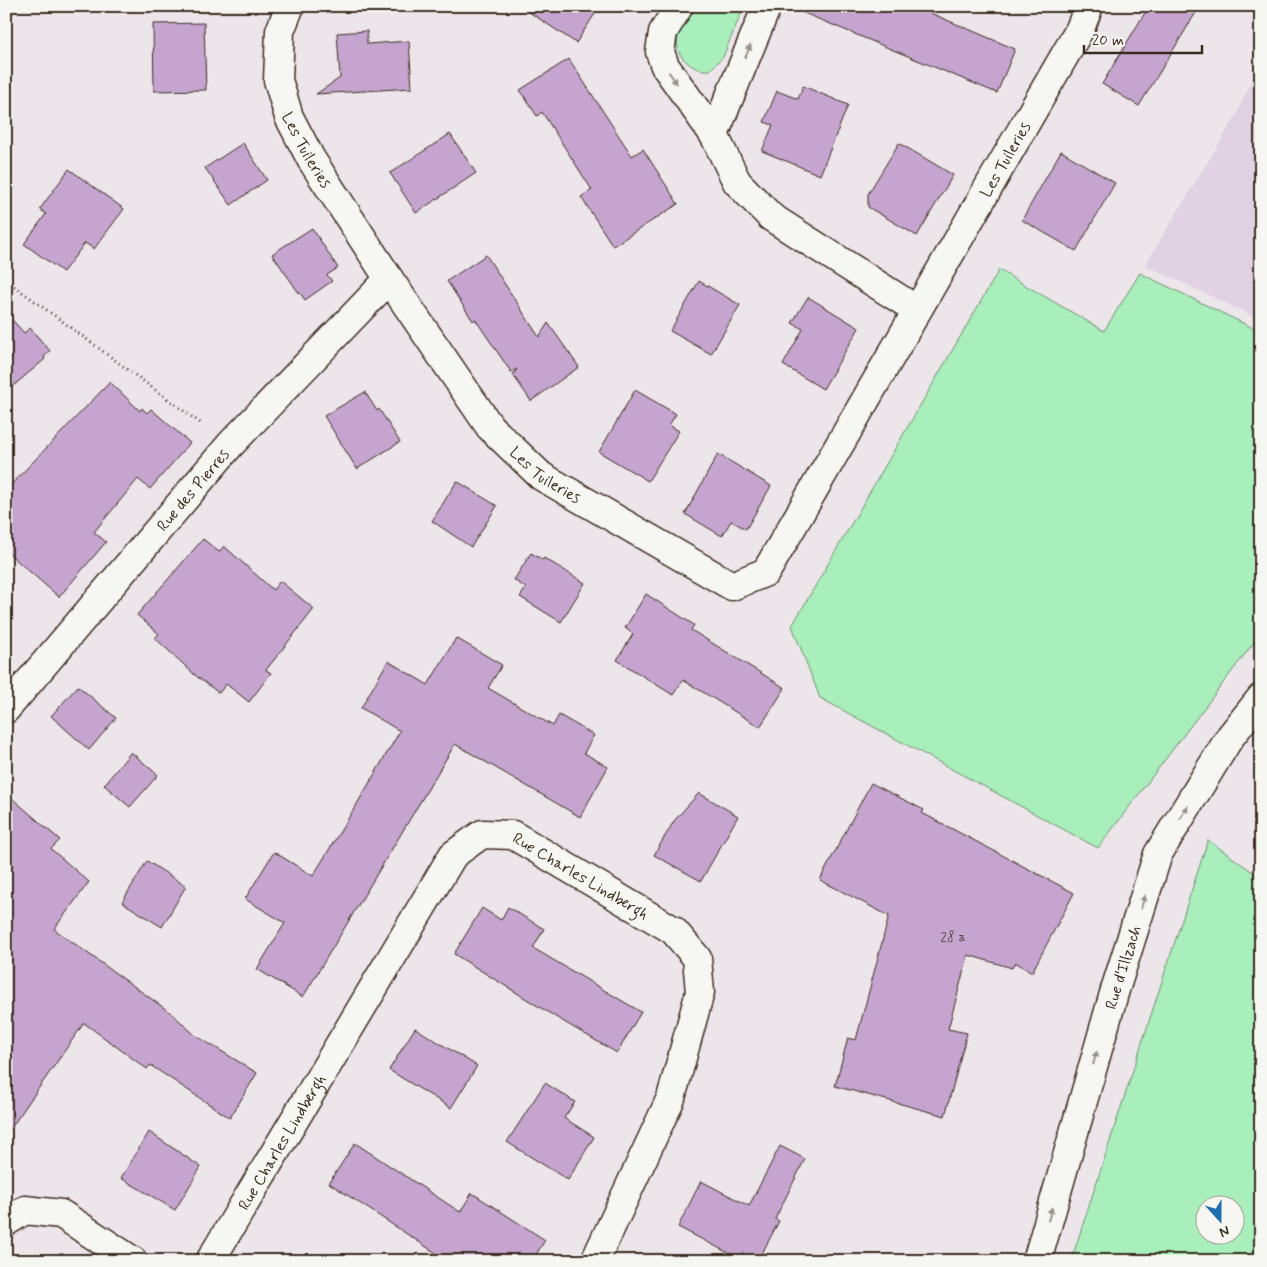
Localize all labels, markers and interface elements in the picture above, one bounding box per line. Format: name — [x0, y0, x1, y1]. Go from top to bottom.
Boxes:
scale bar — [1084, 22, 1202, 54]
text: 20 m — [1092, 31, 1124, 51]
one-way arrow — [745, 44, 753, 58]
one-way arrow — [668, 71, 678, 84]
street label: Les Tuileries — [276, 109, 336, 192]
street label: Les Tuileries — [976, 118, 1036, 202]
street label: Les Tuileries — [505, 443, 584, 509]
street label: Rue des Pierres — [152, 445, 234, 536]
one-way arrow — [1179, 806, 1188, 819]
street label: Rue Charles Lindbergh — [508, 828, 652, 925]
one-way arrow — [1139, 895, 1147, 910]
street label: Rue d'Illzach — [1101, 923, 1147, 1012]
house number: 28 a — [940, 928, 966, 946]
one-way arrow — [1092, 1050, 1100, 1065]
street label: Rue Charles Lindbergh — [234, 1071, 331, 1214]
north arrow — [1194, 1194, 1244, 1244]
one-way arrow — [1047, 1206, 1055, 1221]
text: N — [1217, 1221, 1232, 1241]

